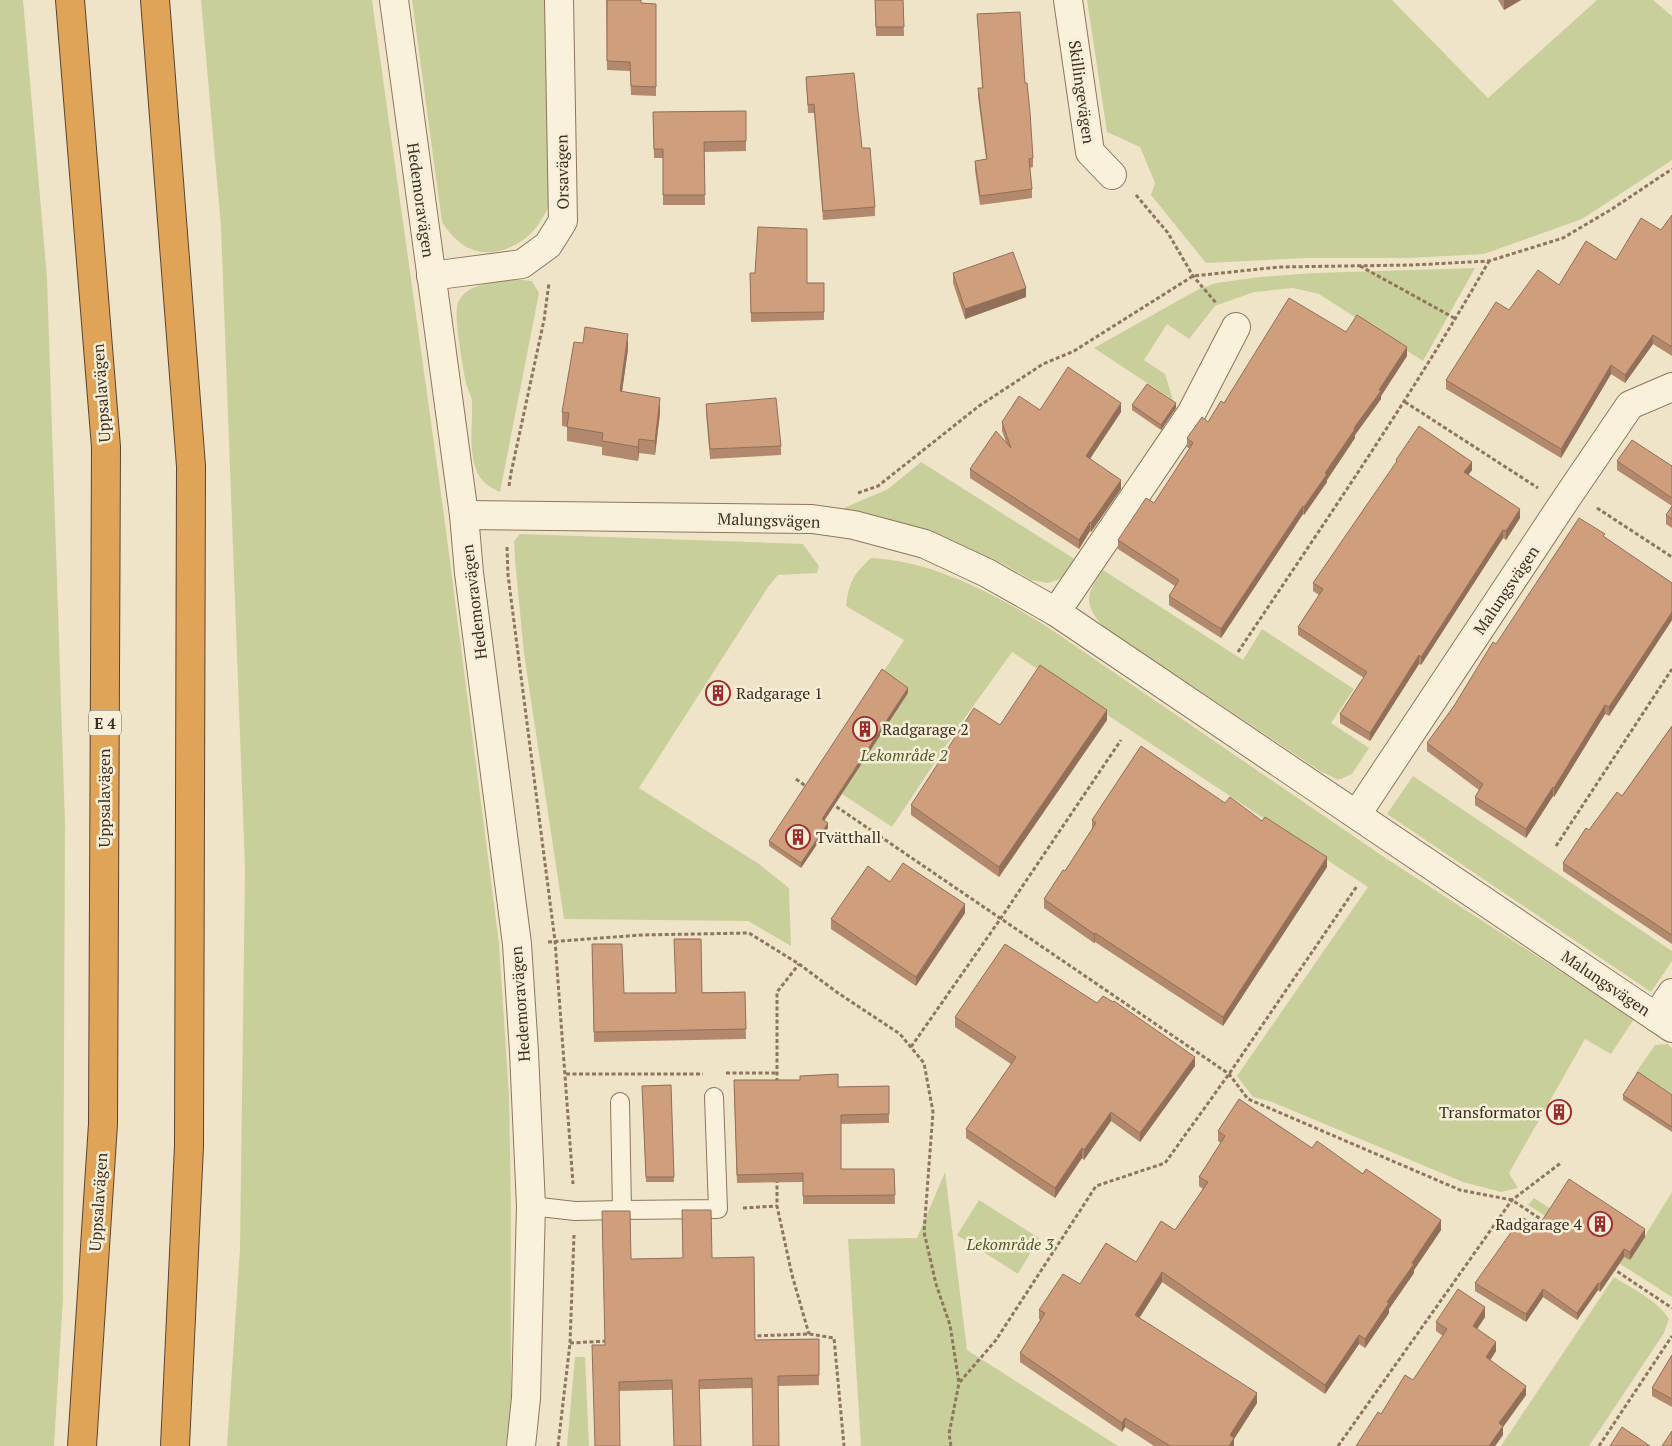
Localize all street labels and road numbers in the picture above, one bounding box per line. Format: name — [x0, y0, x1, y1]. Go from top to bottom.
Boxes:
street label: Skillingevägen — [1064, 39, 1100, 145]
street label: Orsavägen — [550, 134, 574, 210]
street label: Hedemoravägen — [402, 141, 440, 259]
street label: Uppsalavägen — [87, 342, 115, 443]
street label: Malungsvägen — [717, 507, 821, 533]
street label: Malungsvägen — [1468, 541, 1544, 639]
street label: Hedemoravägen — [456, 543, 492, 661]
road number: E 4 — [89, 710, 121, 736]
street label: Uppsalavägen — [93, 748, 115, 847]
street label: Hedemoravägen — [505, 945, 535, 1062]
street label: Malungsvägen — [1557, 945, 1655, 1021]
street label: Uppsalavägen — [84, 1151, 112, 1252]

